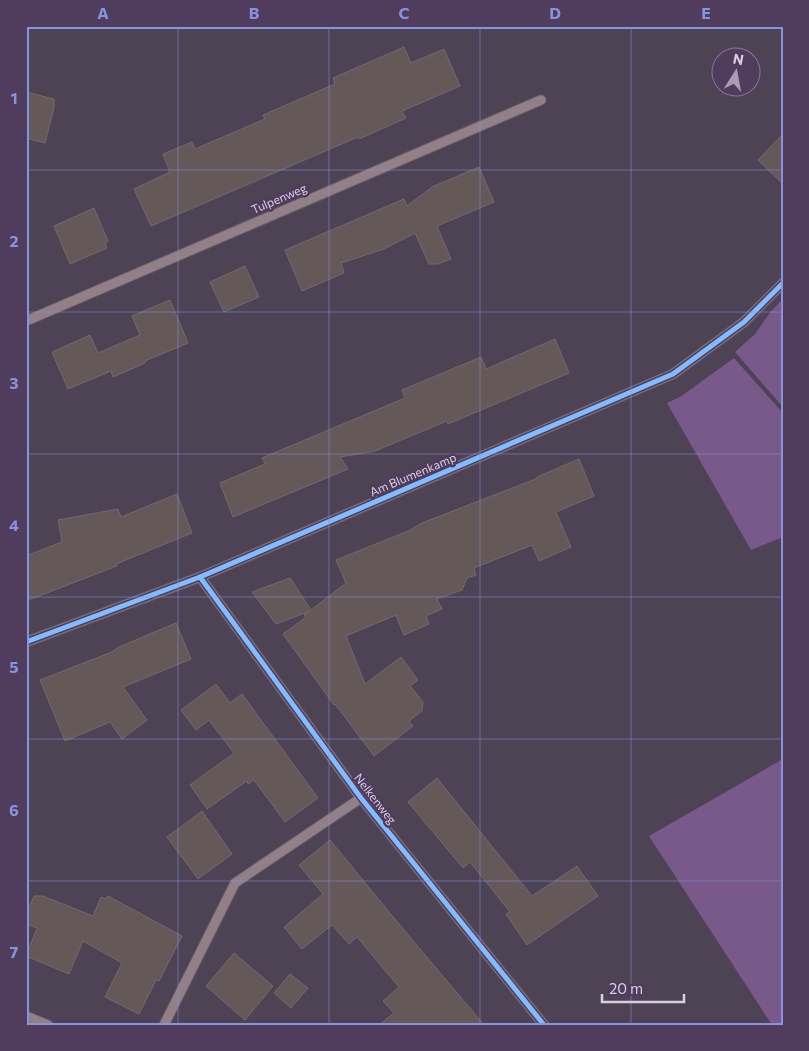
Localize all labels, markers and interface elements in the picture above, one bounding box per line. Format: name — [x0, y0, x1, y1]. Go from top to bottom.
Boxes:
text: A — [97, 3, 109, 22]
text: B — [249, 3, 260, 22]
text: C — [399, 3, 410, 22]
text: D — [549, 3, 561, 22]
text: E — [701, 3, 711, 22]
north arrow — [712, 48, 762, 98]
text: N — [732, 49, 745, 68]
text: 1 — [10, 88, 18, 107]
street label: Tulpenweg — [249, 180, 309, 216]
text: 2 — [9, 231, 19, 250]
text: 3 — [9, 373, 19, 392]
street label: Am Blumenkamp — [367, 450, 458, 499]
text: 4 — [9, 515, 19, 534]
text: 5 — [9, 657, 19, 676]
street label: Nelkenweg — [352, 770, 400, 827]
text: 6 — [9, 800, 19, 819]
text: 7 — [10, 942, 19, 961]
scale bar — [602, 971, 684, 1003]
text: 20 m — [609, 979, 643, 997]

